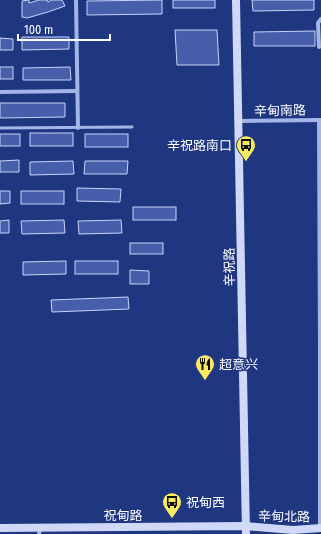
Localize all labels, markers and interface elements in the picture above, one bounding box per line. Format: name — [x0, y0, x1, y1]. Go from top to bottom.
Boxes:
scale bar — [18, 16, 110, 42]
text: 100 m — [24, 23, 53, 37]
street label: 辛甸南路 — [254, 103, 306, 118]
bus stop icon: 辛祝路南口 — [235, 134, 257, 162]
place label: 辛祝路南口 — [167, 138, 232, 153]
street label: 辛祝路 — [222, 247, 237, 287]
restaurant icon: 超意兴 — [194, 353, 216, 381]
place label: 超意兴 — [219, 357, 258, 372]
bus stop icon: 祝甸西 — [161, 491, 183, 519]
place label: 祝甸西 — [186, 495, 225, 510]
street label: 祝甸路 — [103, 508, 143, 523]
street label: 辛甸北路 — [258, 509, 310, 524]

